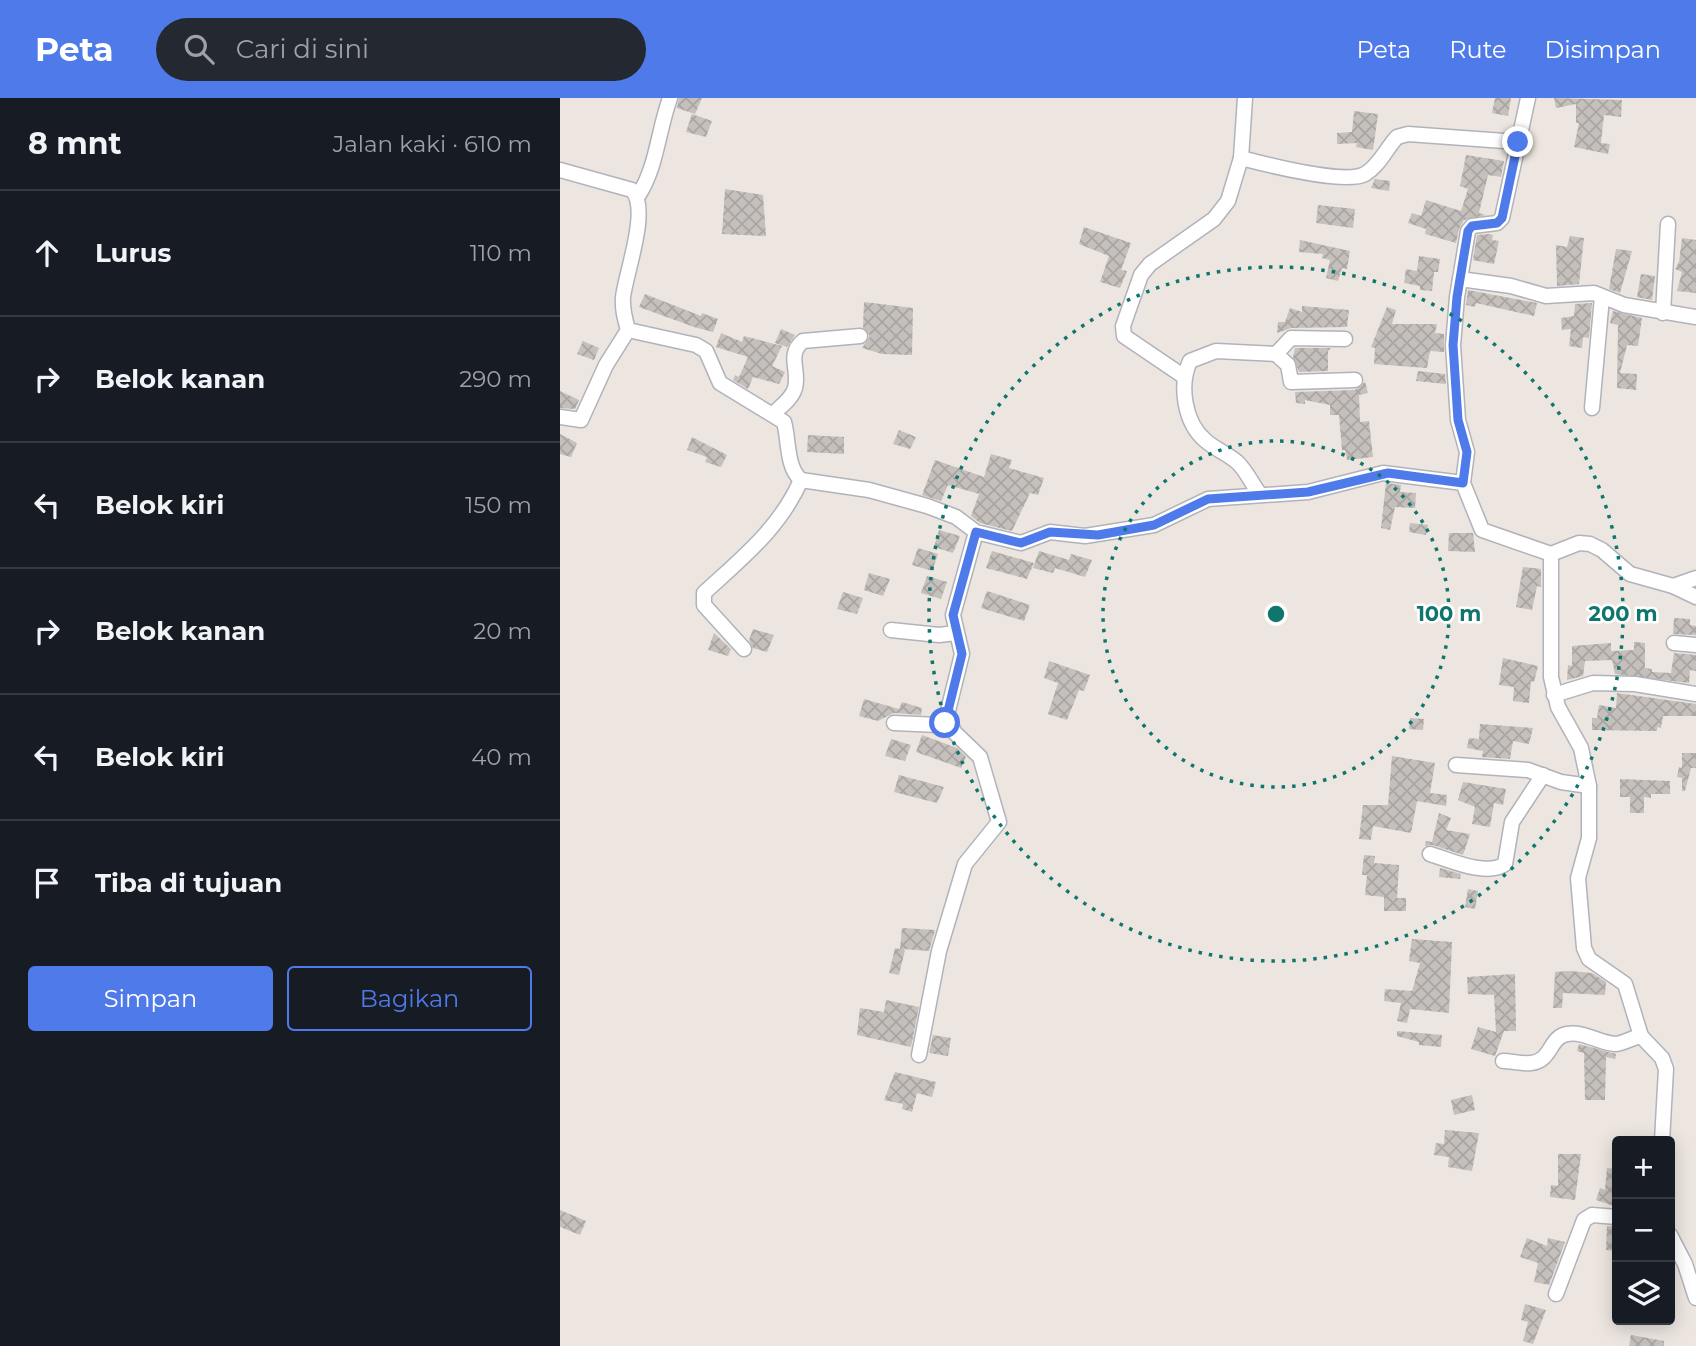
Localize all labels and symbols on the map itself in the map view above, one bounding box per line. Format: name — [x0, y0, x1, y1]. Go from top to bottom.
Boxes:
route end — [1502, 126, 1533, 157]
text: 100 m — [1417, 601, 1481, 626]
text: 200 m — [1589, 601, 1657, 626]
centre of rings — [1264, 602, 1288, 626]
route start — [929, 707, 960, 738]

